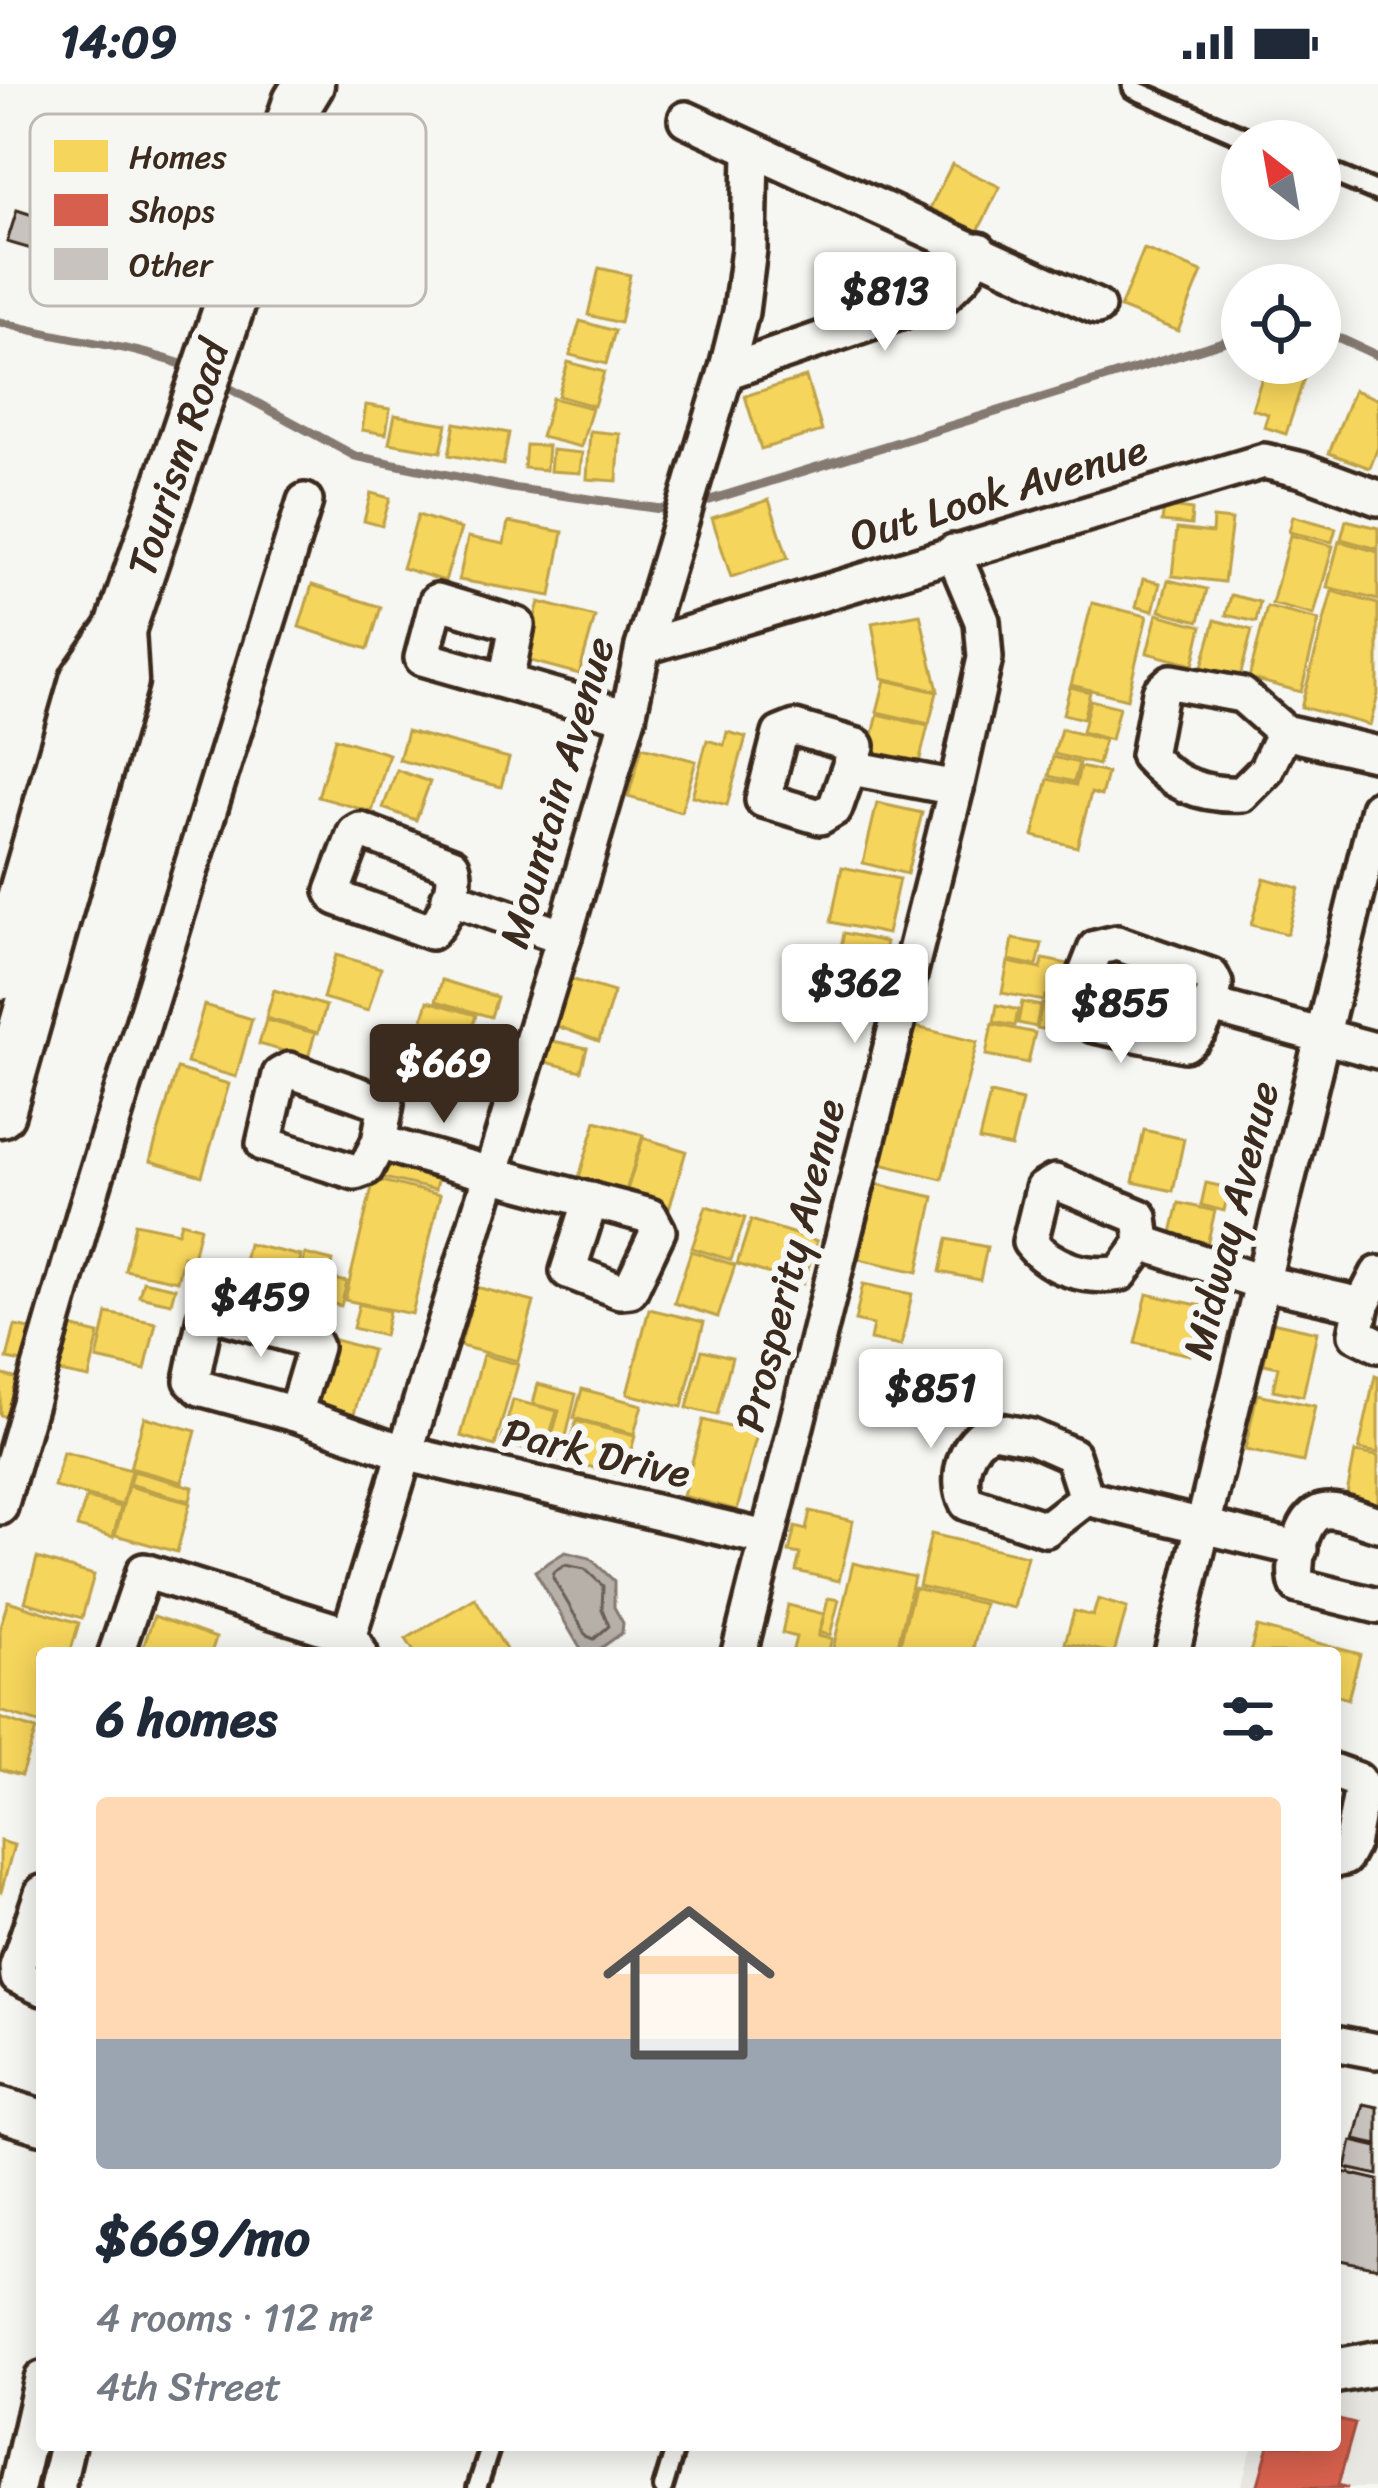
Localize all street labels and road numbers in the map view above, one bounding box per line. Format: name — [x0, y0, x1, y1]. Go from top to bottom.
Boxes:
street label: Tourism Road — [105, 328, 252, 586]
street label: Out Look Avenue — [840, 413, 1156, 573]
street label: Mountain Avenue — [477, 628, 637, 957]
street label: Midway Avenue — [1161, 1073, 1301, 1367]
street label: Prosperity Avenue — [713, 1091, 867, 1440]
street label: Park Drive — [496, 1395, 698, 1510]

